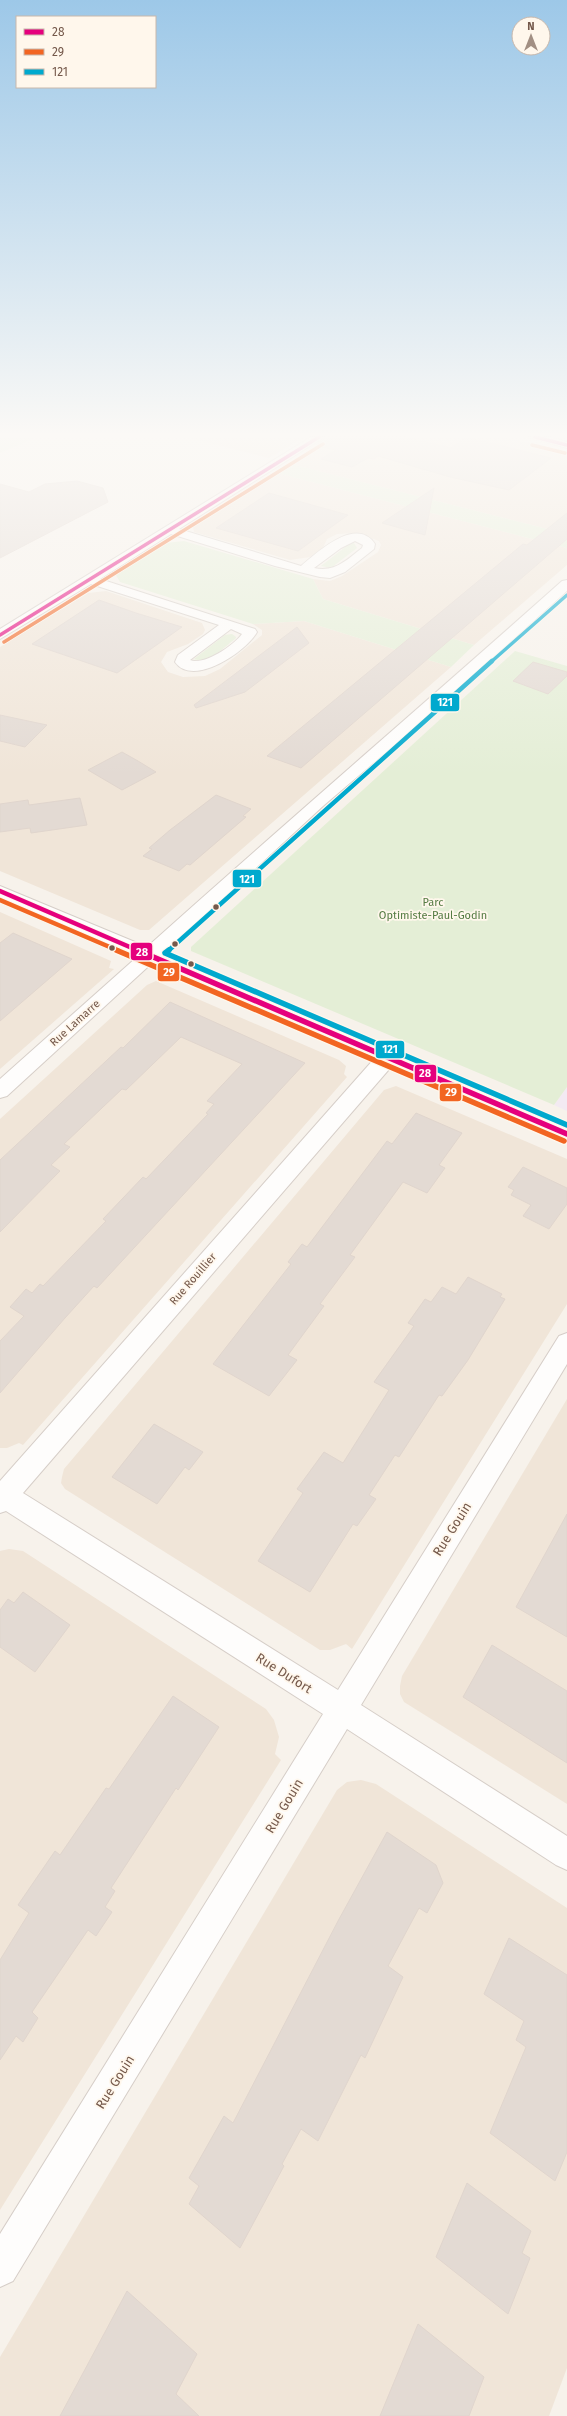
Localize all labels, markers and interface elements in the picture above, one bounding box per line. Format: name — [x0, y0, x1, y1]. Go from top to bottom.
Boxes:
legend — [16, 16, 156, 88]
north arrow — [511, 16, 551, 56]
text: N — [527, 20, 535, 33]
text: 28 — [52, 25, 65, 39]
text: 29 — [52, 45, 64, 59]
text: 121 — [52, 65, 68, 79]
line badge: 121 — [430, 693, 460, 712]
text: 121 — [437, 696, 453, 709]
line badge: 121 — [232, 869, 262, 888]
text: 121 — [239, 873, 255, 886]
park label: Parc Optimiste-Paul-Godin — [379, 896, 487, 922]
unlabelled marker — [211, 902, 221, 912]
unlabelled marker — [170, 939, 180, 949]
line badge: 28 — [130, 942, 153, 961]
unlabelled marker — [107, 943, 117, 953]
text: 28 — [136, 946, 149, 959]
unlabelled marker — [186, 959, 196, 969]
line badge: 29 — [157, 962, 180, 982]
text: 29 — [163, 966, 175, 979]
street label: Rue Lamarre — [47, 997, 103, 1049]
line badge: 121 — [375, 1040, 405, 1059]
text: 121 — [382, 1043, 398, 1056]
line badge: 28 — [414, 1064, 437, 1083]
text: 28 — [419, 1067, 432, 1080]
line badge: 29 — [439, 1083, 462, 1102]
text: 29 — [445, 1086, 457, 1099]
street label: Rue Rouillier — [167, 1250, 219, 1307]
street label: Rue Gouin — [430, 1499, 474, 1559]
street label: Rue Dufort — [253, 1650, 315, 1696]
street label: Rue Gouin — [262, 1776, 306, 1836]
street label: Rue Gouin — [93, 2052, 137, 2112]

